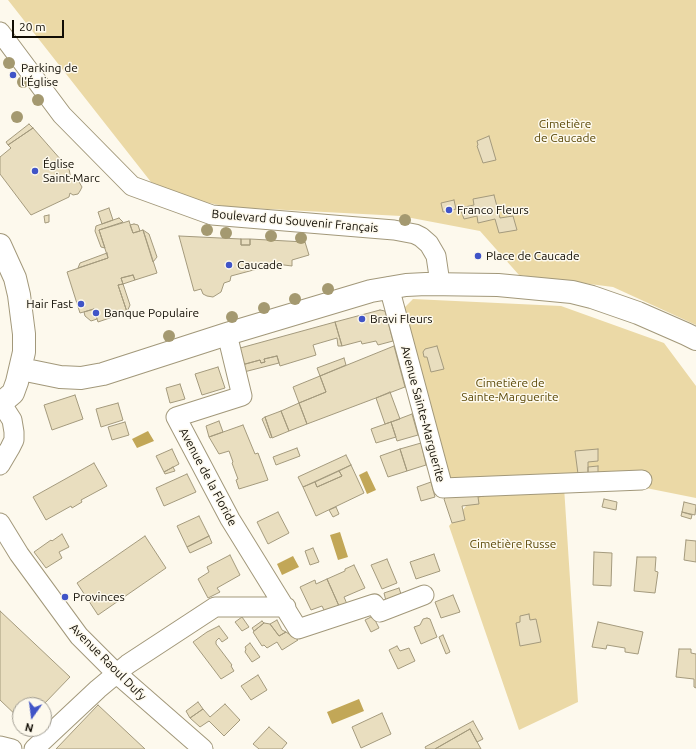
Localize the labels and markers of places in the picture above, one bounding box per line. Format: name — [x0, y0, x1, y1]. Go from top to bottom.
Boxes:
place label: Parking de l'Église — [21, 61, 78, 89]
marker: Parking de l'Église — [8, 70, 18, 80]
place label: Église Saint-Marc — [43, 157, 100, 185]
marker: Église Saint-Marc — [30, 166, 40, 176]
place label: Franco Fleurs — [457, 203, 529, 217]
marker: Franco Fleurs — [444, 205, 454, 215]
place label: Place de Caucade — [486, 249, 580, 263]
marker: Place de Caucade — [473, 251, 483, 261]
place label: Caucade — [237, 258, 283, 272]
marker: Caucade — [224, 260, 234, 270]
place label: Hair Fast — [26, 297, 73, 311]
marker: Hair Fast — [76, 299, 86, 309]
place label: Banque Populaire — [104, 306, 199, 320]
marker: Banque Populaire — [91, 308, 101, 318]
place label: Bravi Fleurs — [370, 312, 433, 326]
marker: Bravi Fleurs — [357, 314, 367, 324]
place label: Provinces — [73, 590, 125, 604]
marker: Provinces — [60, 592, 70, 602]

